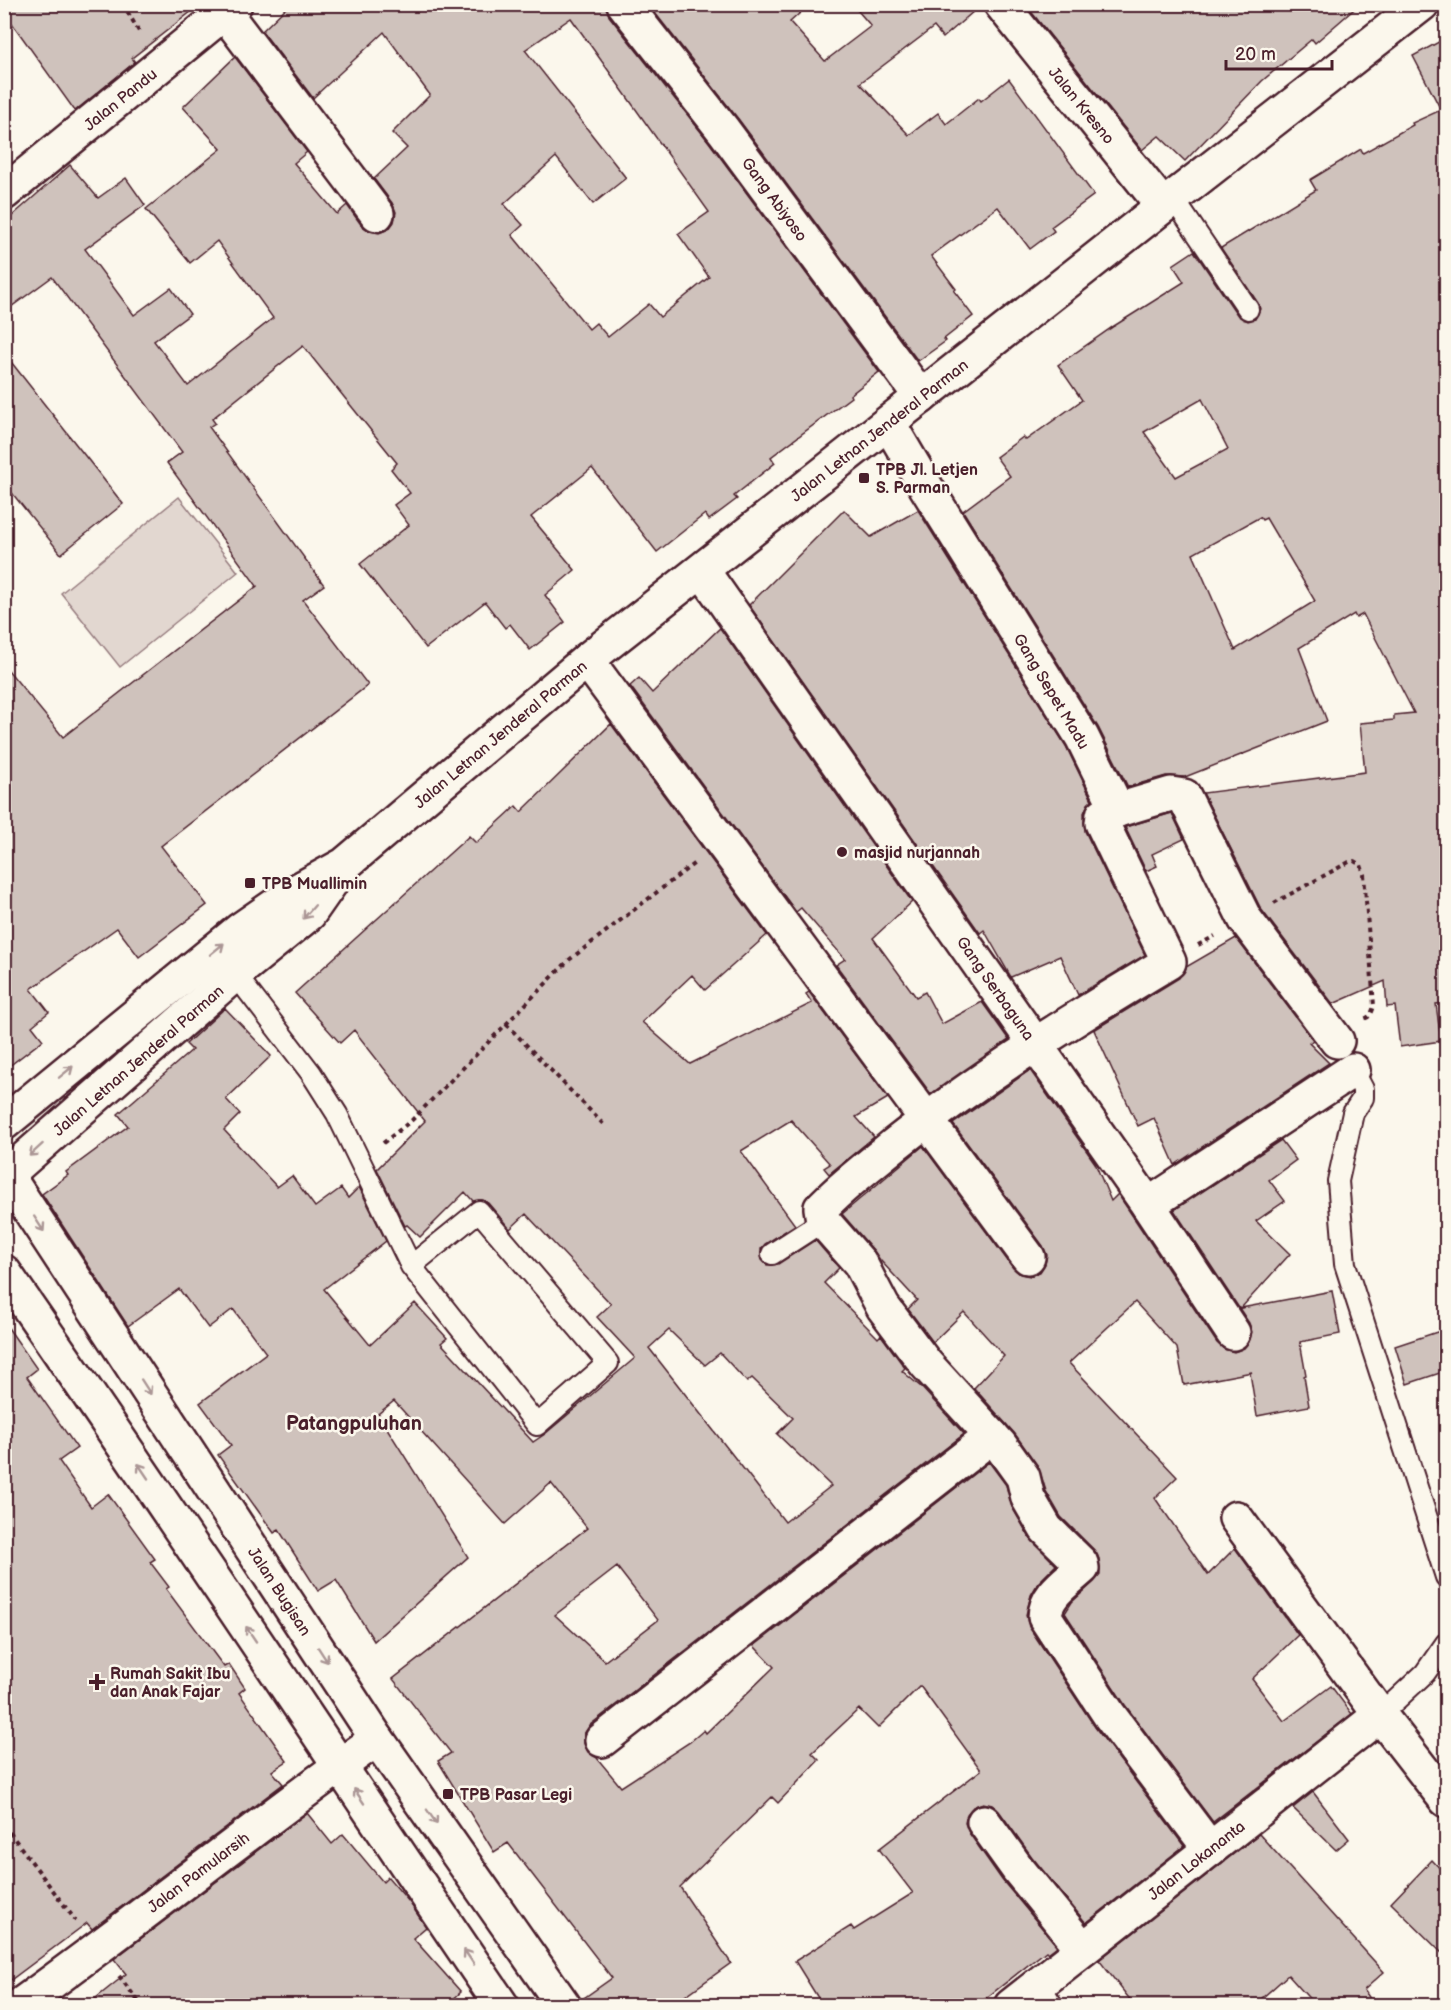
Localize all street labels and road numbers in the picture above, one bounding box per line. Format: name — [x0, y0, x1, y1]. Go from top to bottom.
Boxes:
street label: Jalan Kresno — [1044, 63, 1118, 149]
street label: Jalan Pandu — [81, 65, 161, 135]
street label: Gang Abiyoso — [737, 154, 811, 246]
street label: Jalan Letnan Jenderal Parman — [787, 356, 972, 506]
street label: Gang Sepet Madu — [1009, 631, 1093, 753]
street label: Jalan Letnan Jenderal Parman — [411, 657, 591, 813]
street label: Gang Serbaguna — [952, 933, 1038, 1045]
street label: Jalan Letnan Jenderal Parman — [50, 982, 228, 1140]
street label: Jalan Bugisan — [243, 1544, 314, 1640]
street label: Jalan Lokananta — [1145, 1817, 1249, 1905]
street label: Jalan Pamularsih — [144, 1829, 254, 1918]

